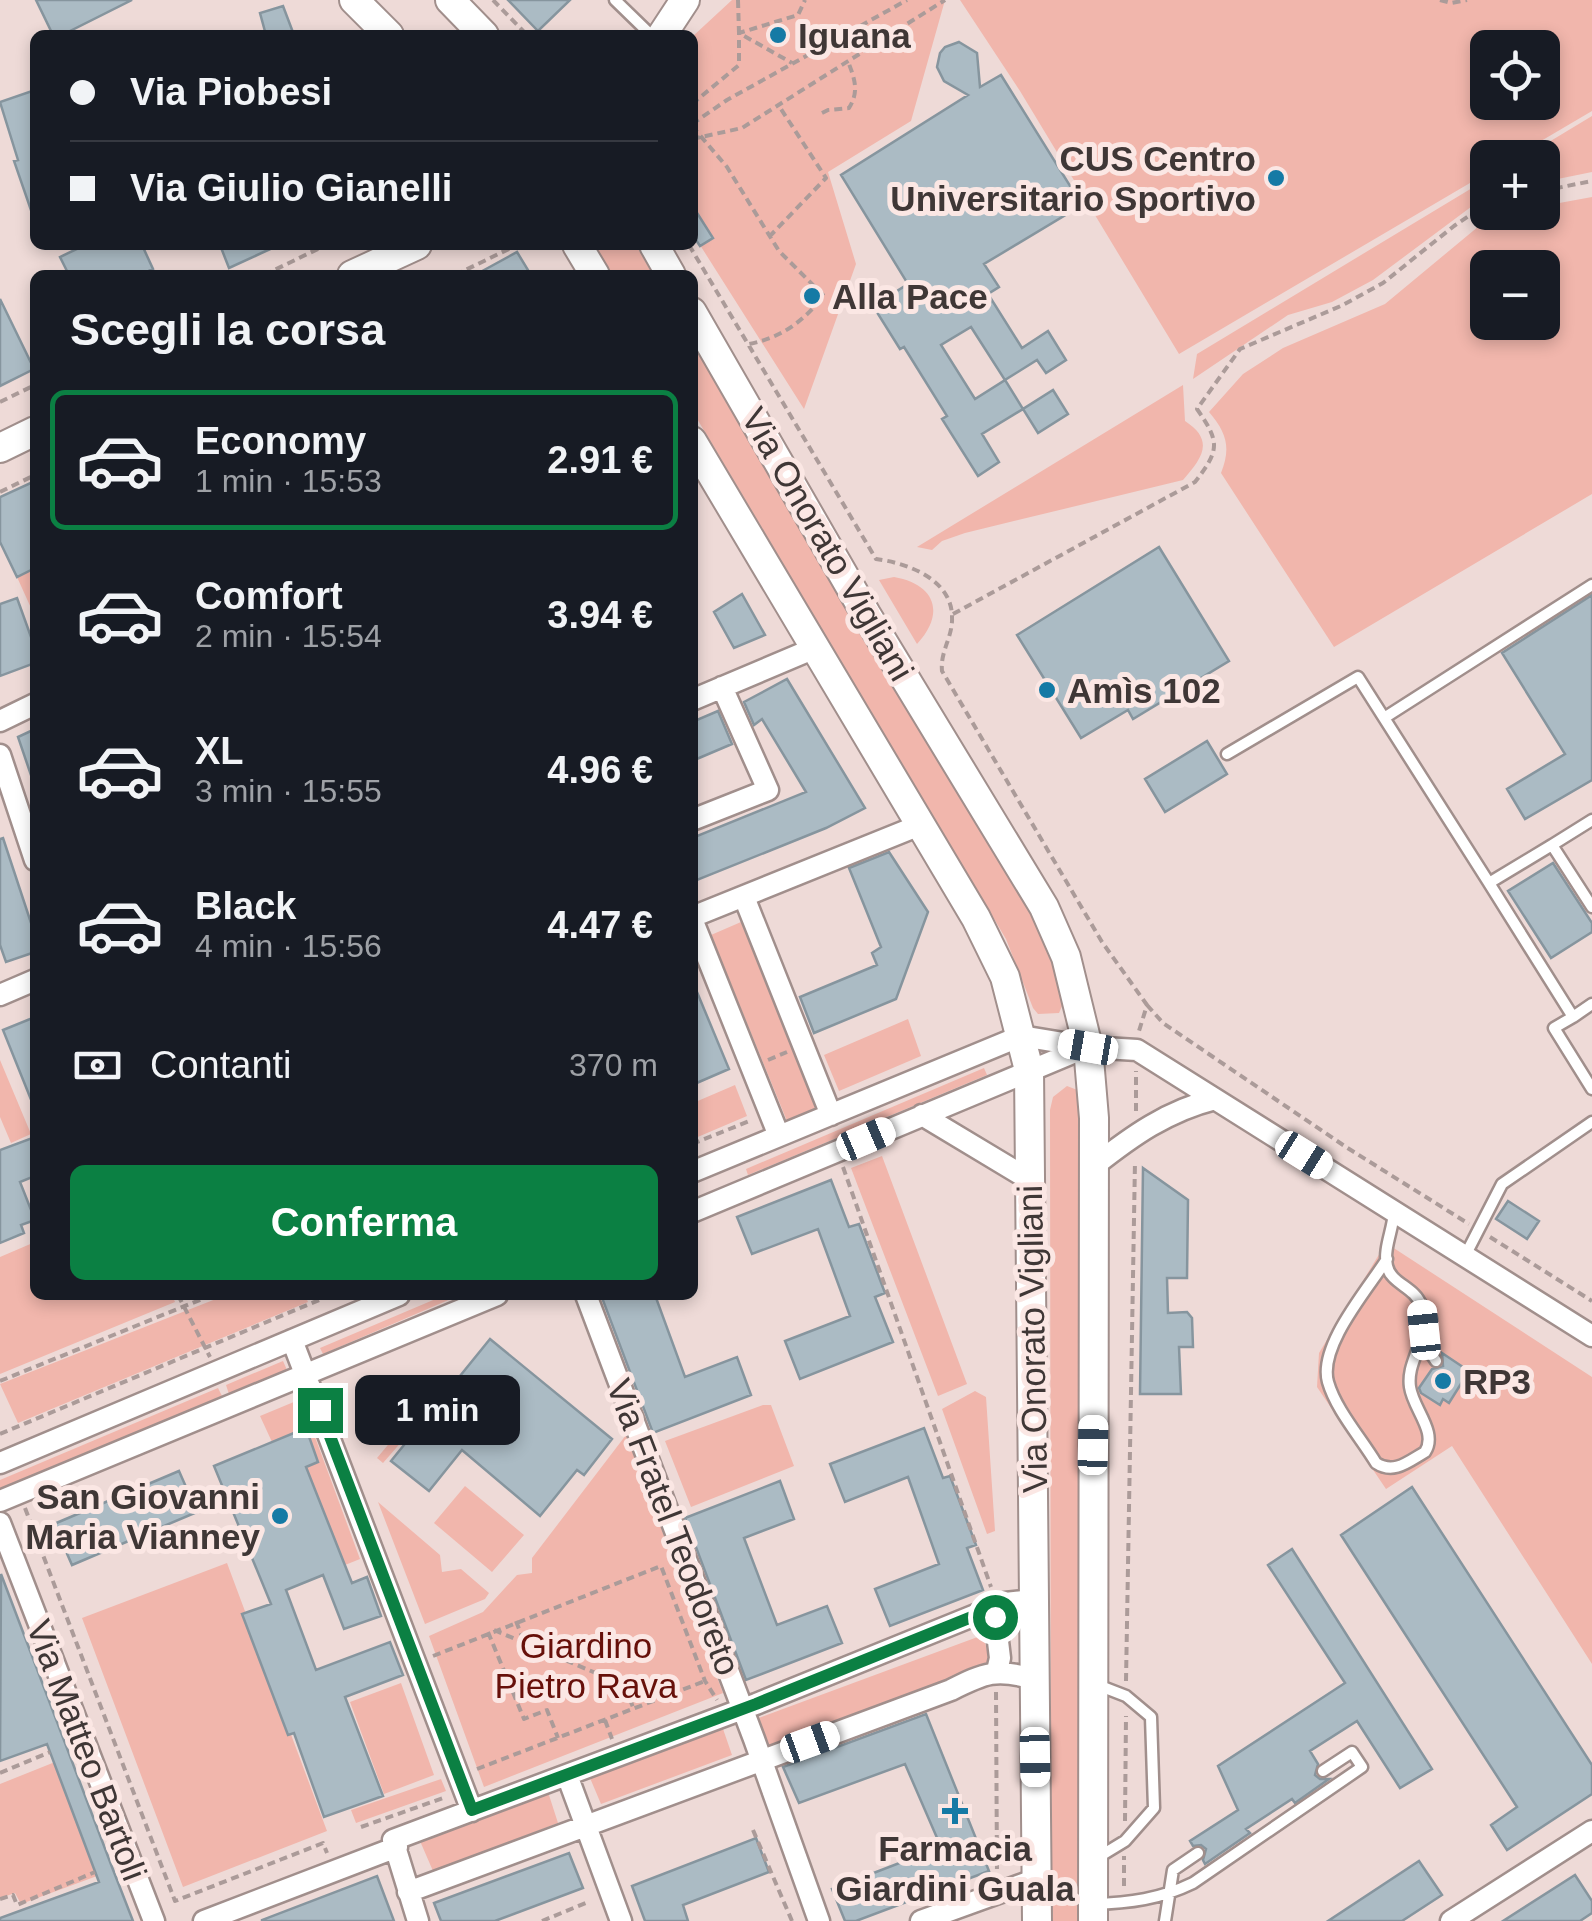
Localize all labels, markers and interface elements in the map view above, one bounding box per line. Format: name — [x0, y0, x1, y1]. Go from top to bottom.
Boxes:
place label: Iguana — [798, 16, 911, 55]
marker: Iguana — [767, 24, 789, 46]
map controls — [1470, 30, 1560, 340]
button: locate — [1470, 30, 1560, 120]
text: Via Piobesi — [130, 71, 332, 113]
place label: CUS Centro Universitario Sportivo — [890, 139, 1256, 218]
button: + — [1470, 140, 1560, 230]
text: Via Giulio Gianelli — [130, 167, 452, 209]
marker: CUS Centro Universitario Sportivo — [1265, 167, 1287, 189]
button: − — [1470, 250, 1560, 340]
place label: Alla Pace — [832, 277, 988, 316]
marker: Alla Pace — [801, 285, 823, 307]
text: Scegli la corsa — [70, 304, 385, 355]
street label: Via Onorato Vigliani — [734, 401, 922, 687]
icon: car — [75, 415, 165, 505]
text: Economy — [195, 420, 366, 462]
text: 2.91 € — [547, 439, 653, 481]
text: 1 min · 15:53 — [195, 463, 382, 499]
icon: car — [75, 570, 165, 660]
text: Comfort — [195, 575, 343, 617]
text: 3.94 € — [547, 594, 653, 636]
text: 2 min · 15:54 — [195, 618, 382, 654]
place label: Amìs 102 — [1067, 671, 1221, 710]
marker: Amìs 102 — [1036, 679, 1058, 701]
icon: car — [75, 725, 165, 815]
text: XL — [195, 730, 244, 772]
text: 4.96 € — [547, 749, 653, 791]
text: 3 min · 15:55 — [195, 773, 382, 809]
icon: car — [75, 880, 165, 970]
text: Black — [195, 885, 296, 927]
text: 4.47 € — [547, 904, 653, 946]
text: 4 min · 15:56 — [195, 928, 382, 964]
car — [1056, 1027, 1120, 1067]
icon: cash — [70, 1038, 125, 1093]
text: Contanti — [150, 1044, 292, 1086]
text: 370 m — [569, 1047, 658, 1083]
car — [833, 1113, 899, 1165]
car — [1271, 1126, 1337, 1184]
button: Conferma — [70, 1165, 658, 1280]
street label: Via Onorato Vigliani — [1010, 1185, 1054, 1493]
car — [1406, 1299, 1442, 1361]
place label: RP3 — [1463, 1362, 1531, 1401]
marker: RP3 — [1432, 1370, 1454, 1392]
street label: Via Fratel Teodoreto — [600, 1373, 748, 1681]
callout: 1 min — [355, 1375, 520, 1445]
route end — [298, 1388, 343, 1433]
text: 1 min — [396, 1392, 479, 1428]
car — [1077, 1415, 1109, 1475]
place label: San Giovanni Maria Vianney — [25, 1477, 261, 1556]
marker: San Giovanni Maria Vianney — [269, 1505, 291, 1527]
route start — [973, 1595, 1018, 1640]
street label: Via Matteo Bartoli — [19, 1614, 155, 1886]
park label: Giardino Pietro Rava — [495, 1626, 678, 1705]
car — [777, 1718, 843, 1766]
car — [1019, 1727, 1051, 1787]
marker: Farmacia Giardini Guala — [944, 1800, 966, 1822]
place label: Farmacia Giardini Guala — [835, 1829, 1075, 1908]

